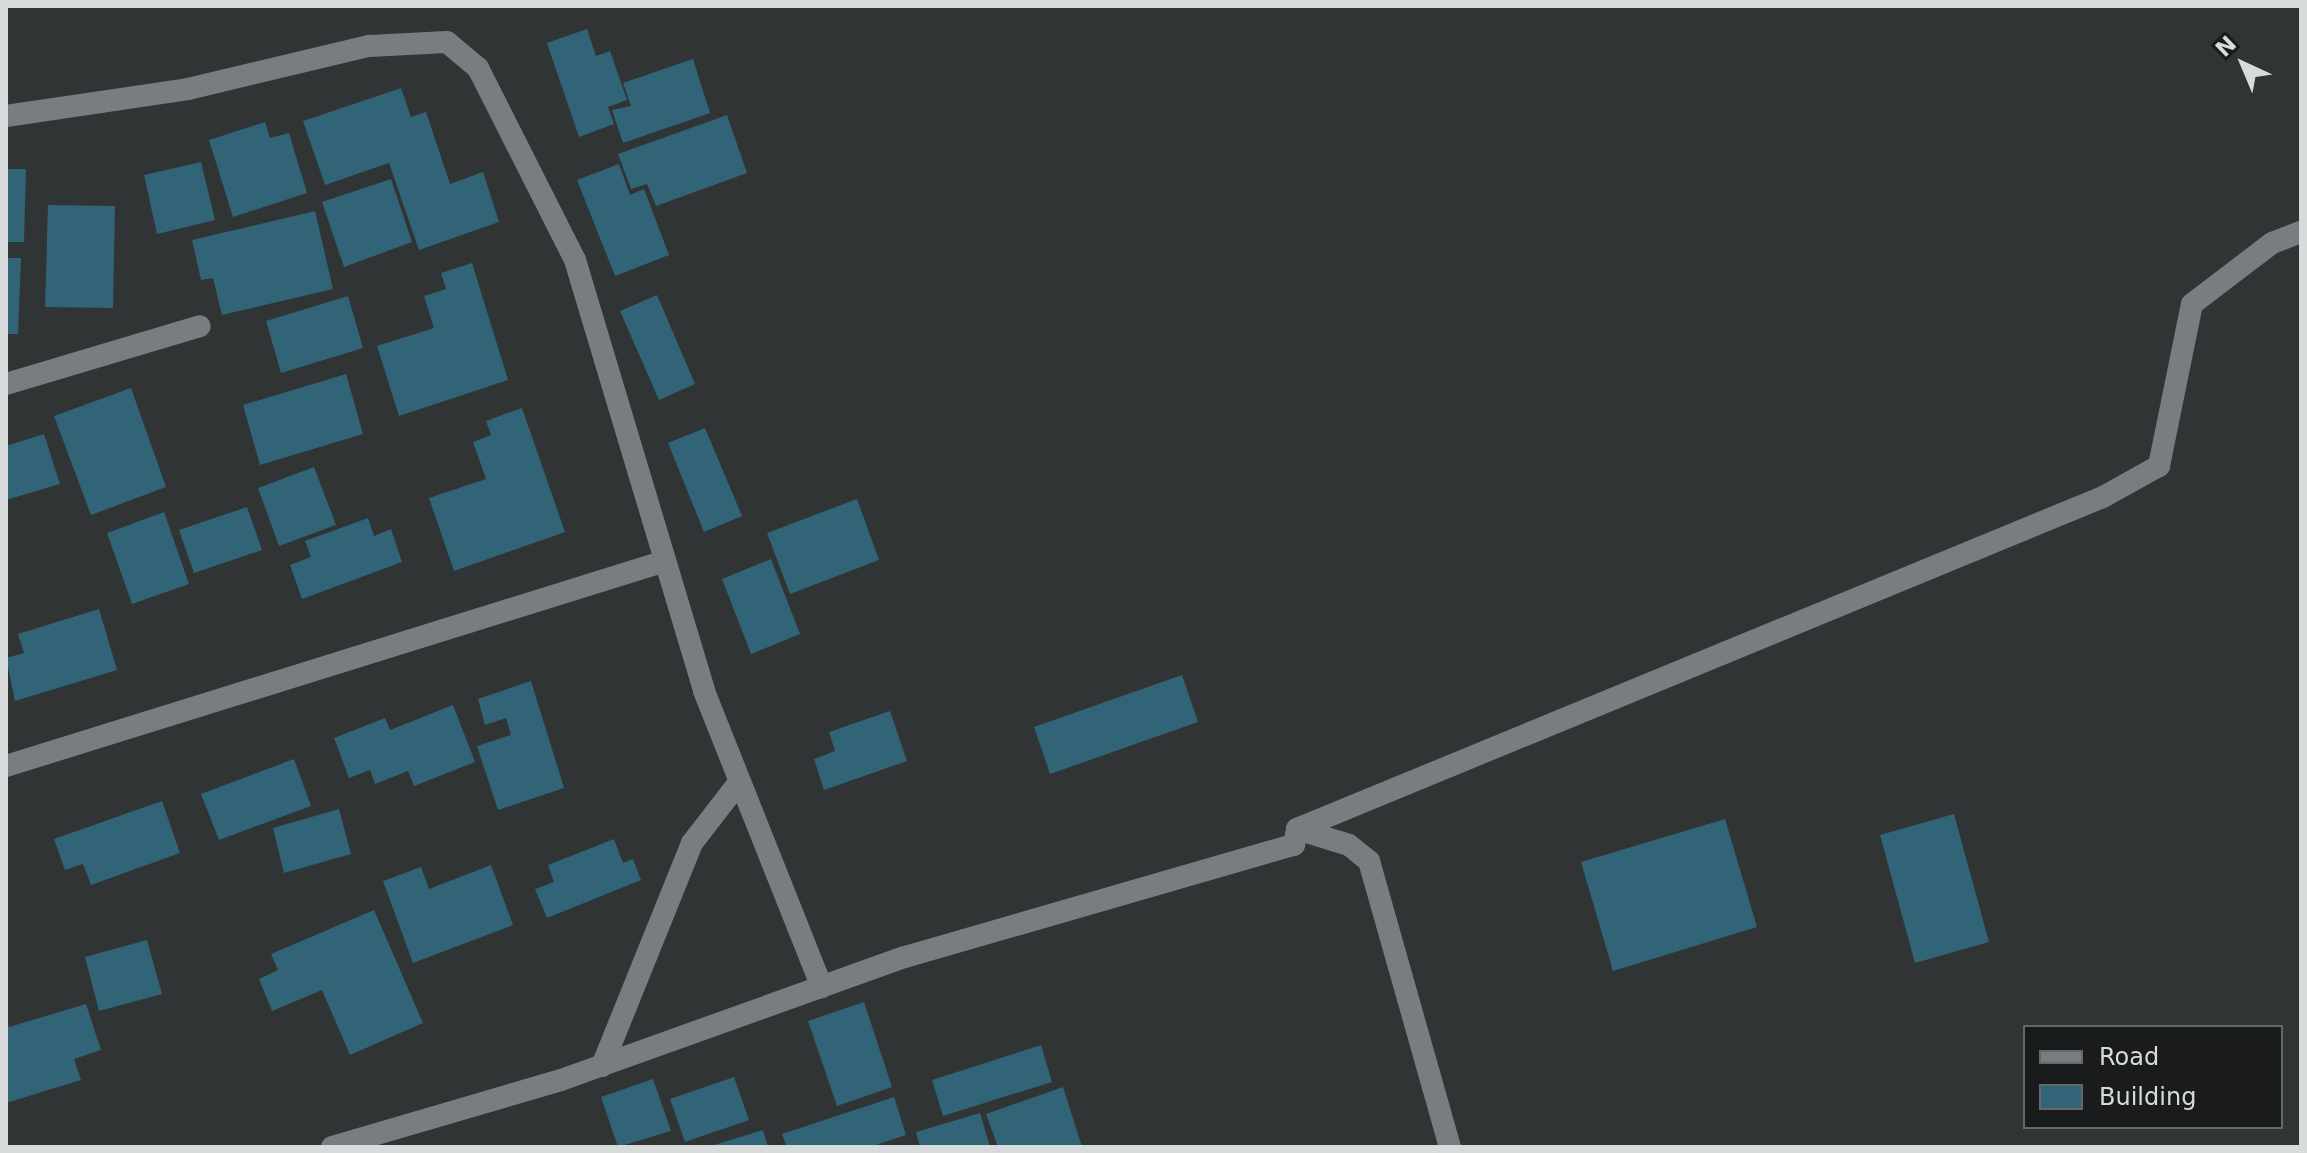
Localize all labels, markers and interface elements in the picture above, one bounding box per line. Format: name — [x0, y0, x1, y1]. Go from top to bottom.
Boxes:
north arrow — [2203, 24, 2283, 104]
text: N — [2211, 31, 2241, 62]
legend — [2023, 1025, 2283, 1129]
text: Road — [2099, 1043, 2159, 1071]
text: Building — [2099, 1083, 2196, 1111]

